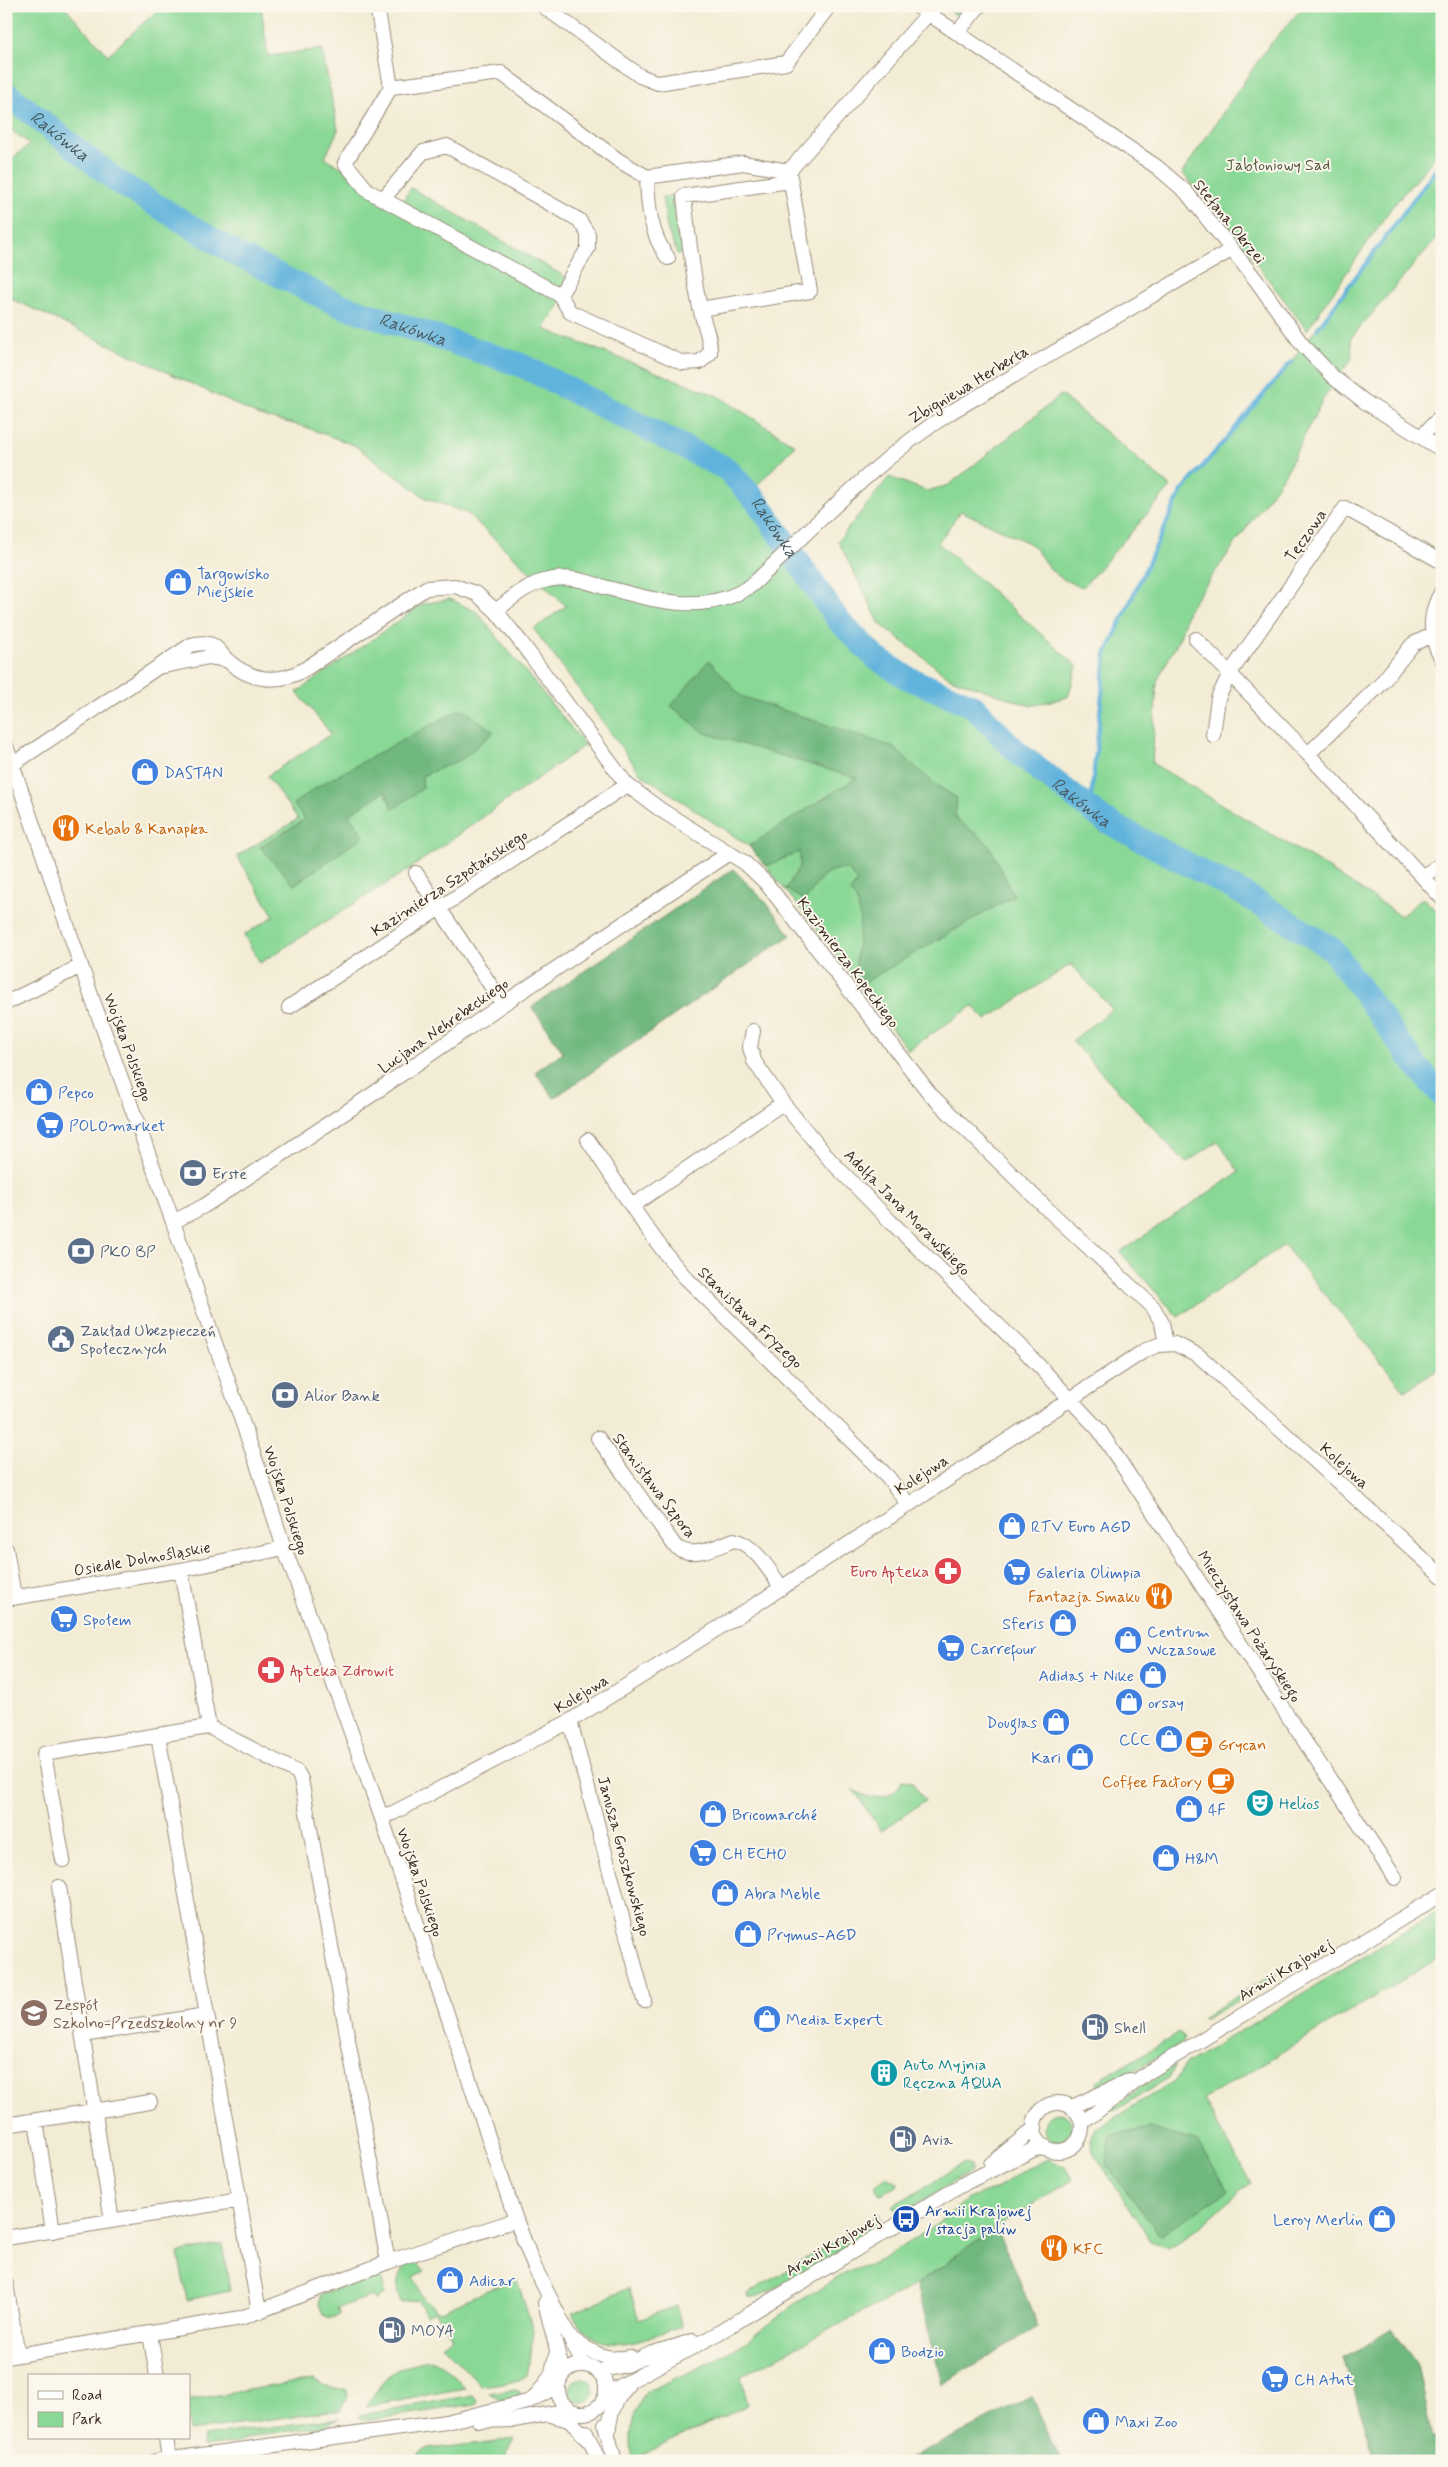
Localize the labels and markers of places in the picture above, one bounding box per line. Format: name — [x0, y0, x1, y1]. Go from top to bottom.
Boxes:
place label: Targowisko Miejskie — [197, 564, 270, 603]
shop icon: Targowisko Miejskie — [163, 567, 193, 597]
shop icon: DASTAN — [130, 757, 160, 787]
place label: DASTAN — [164, 763, 223, 784]
restaurant icon: Kebab & Kanapka — [51, 813, 81, 843]
place label: Kebab & Kanapka — [85, 819, 208, 840]
shop icon: Pepco — [24, 1077, 54, 1107]
place label: Pepco — [58, 1083, 94, 1104]
supermarket icon: POLOmarket — [35, 1110, 65, 1140]
place label: POLOmarket — [69, 1116, 166, 1137]
bank icon: Erste — [178, 1158, 208, 1188]
place label: Erste — [212, 1164, 247, 1185]
bank icon: PKO BP — [66, 1236, 96, 1266]
place label: PKO BP — [100, 1242, 156, 1263]
place label: Zakład Ubezpieczeń Społecznych — [80, 1321, 216, 1360]
public building icon: Zakład Ubezpieczeń Społecznych — [46, 1324, 76, 1354]
bank icon: Alior Bank — [270, 1380, 300, 1410]
place label: Alior Bank — [304, 1386, 380, 1407]
shop icon: RTV Euro AGD — [997, 1511, 1027, 1541]
place label: RTV Euro AGD — [1031, 1517, 1131, 1538]
pharmacy icon: Euro Apteka — [933, 1556, 963, 1586]
supermarket icon: Galeria Olimpia — [1002, 1557, 1032, 1587]
place label: Euro Apteka — [850, 1562, 929, 1584]
place label: Galeria Olimpia — [1036, 1563, 1141, 1584]
restaurant icon: Fantazja Smaku — [1144, 1581, 1174, 1611]
place label: Fantazja Smaku — [1028, 1587, 1140, 1608]
supermarket icon: Społem — [49, 1604, 79, 1634]
shop icon: Sferis — [1048, 1608, 1078, 1638]
place label: Społem — [83, 1610, 132, 1631]
place label: Sferis — [1002, 1614, 1044, 1635]
place label: Centrum Wczasowe — [1147, 1622, 1217, 1661]
shop icon: Centrum Wczasowe — [1113, 1625, 1143, 1655]
supermarket icon: Carrefour — [936, 1633, 966, 1663]
place label: Carrefour — [970, 1639, 1037, 1662]
pharmacy icon: Apteka Zdrowit — [256, 1655, 286, 1685]
shop icon: Adidas + Nike — [1138, 1660, 1168, 1690]
place label: Apteka Zdrowit — [290, 1661, 394, 1683]
place label: Adidas + Nike — [1039, 1666, 1134, 1687]
shop icon: orsay — [1114, 1687, 1144, 1717]
place label: orsay — [1148, 1693, 1184, 1714]
shop icon: Douglas — [1041, 1707, 1071, 1737]
place label: Douglas — [986, 1713, 1037, 1735]
shop icon: CCC — [1154, 1724, 1184, 1754]
cafe icon: Grycan — [1184, 1729, 1214, 1759]
place label: CCC — [1119, 1730, 1150, 1751]
place label: Grycan — [1218, 1735, 1266, 1756]
shop icon: Kari — [1065, 1742, 1095, 1772]
place label: Kari — [1031, 1748, 1061, 1769]
cafe icon: Coffee Factory — [1206, 1766, 1236, 1796]
place label: Coffee Factory — [1102, 1772, 1202, 1793]
theatre icon: Helios — [1245, 1788, 1275, 1818]
shop icon: 4F — [1174, 1794, 1204, 1824]
place label: Helios — [1279, 1794, 1320, 1815]
shop icon: Bricomarché — [698, 1799, 728, 1829]
place label: 4F — [1208, 1800, 1226, 1821]
place label: Bricomarché — [732, 1805, 817, 1826]
supermarket icon: CH ECHO — [688, 1838, 718, 1868]
shop icon: H&M — [1151, 1843, 1181, 1873]
place label: CH ECHO — [722, 1844, 787, 1865]
place label: H&M — [1185, 1849, 1219, 1870]
shop icon: Abra Meble — [710, 1878, 740, 1908]
place label: Abra Meble — [744, 1884, 821, 1905]
shop icon: Prymus-AGD — [733, 1919, 763, 1949]
place label: Prymus-AGD — [767, 1925, 857, 1946]
place label: Zespół Szkolno-Przedszkolny nr 9 — [53, 1995, 237, 2034]
school or university icon: Zespół Szkolno-Przedszkolny nr 9 — [19, 1998, 49, 2028]
shop icon: Media Expert — [752, 2004, 782, 2034]
place label: Media Expert — [786, 2010, 884, 2031]
fuel station icon: Shell — [1080, 2012, 1110, 2042]
place label: Shell — [1114, 2018, 1146, 2039]
place label: Auto Myjnia Ręczna AQUA — [903, 2055, 1002, 2094]
building icon: Auto Myjnia Ręczna AQUA — [869, 2058, 899, 2088]
fuel station icon: Avia — [888, 2124, 918, 2154]
place label: Avia — [922, 2130, 953, 2151]
place label: Armii Krajowej / stacja paliw — [925, 2201, 1032, 2240]
bus stop icon: Armii Krajowej / stacja paliw — [891, 2204, 921, 2234]
shop icon: Leroy Merlin — [1367, 2204, 1397, 2234]
place label: Leroy Merlin — [1273, 2210, 1363, 2231]
restaurant icon: KFC — [1039, 2233, 1069, 2263]
place label: KFC — [1073, 2239, 1103, 2260]
shop icon: Adicar — [435, 2265, 465, 2295]
place label: Adicar — [469, 2271, 515, 2292]
fuel station icon: MOYA — [377, 2315, 407, 2345]
place label: MOYA — [411, 2321, 454, 2342]
shop icon: Bodzio — [867, 2336, 897, 2366]
place label: Bodzio — [901, 2342, 944, 2363]
supermarket icon: CH Atut — [1260, 2364, 1290, 2394]
place label: CH Atut — [1294, 2370, 1354, 2391]
shop icon: Maxi Zoo — [1081, 2406, 1111, 2436]
place label: Maxi Zoo — [1115, 2412, 1178, 2433]

